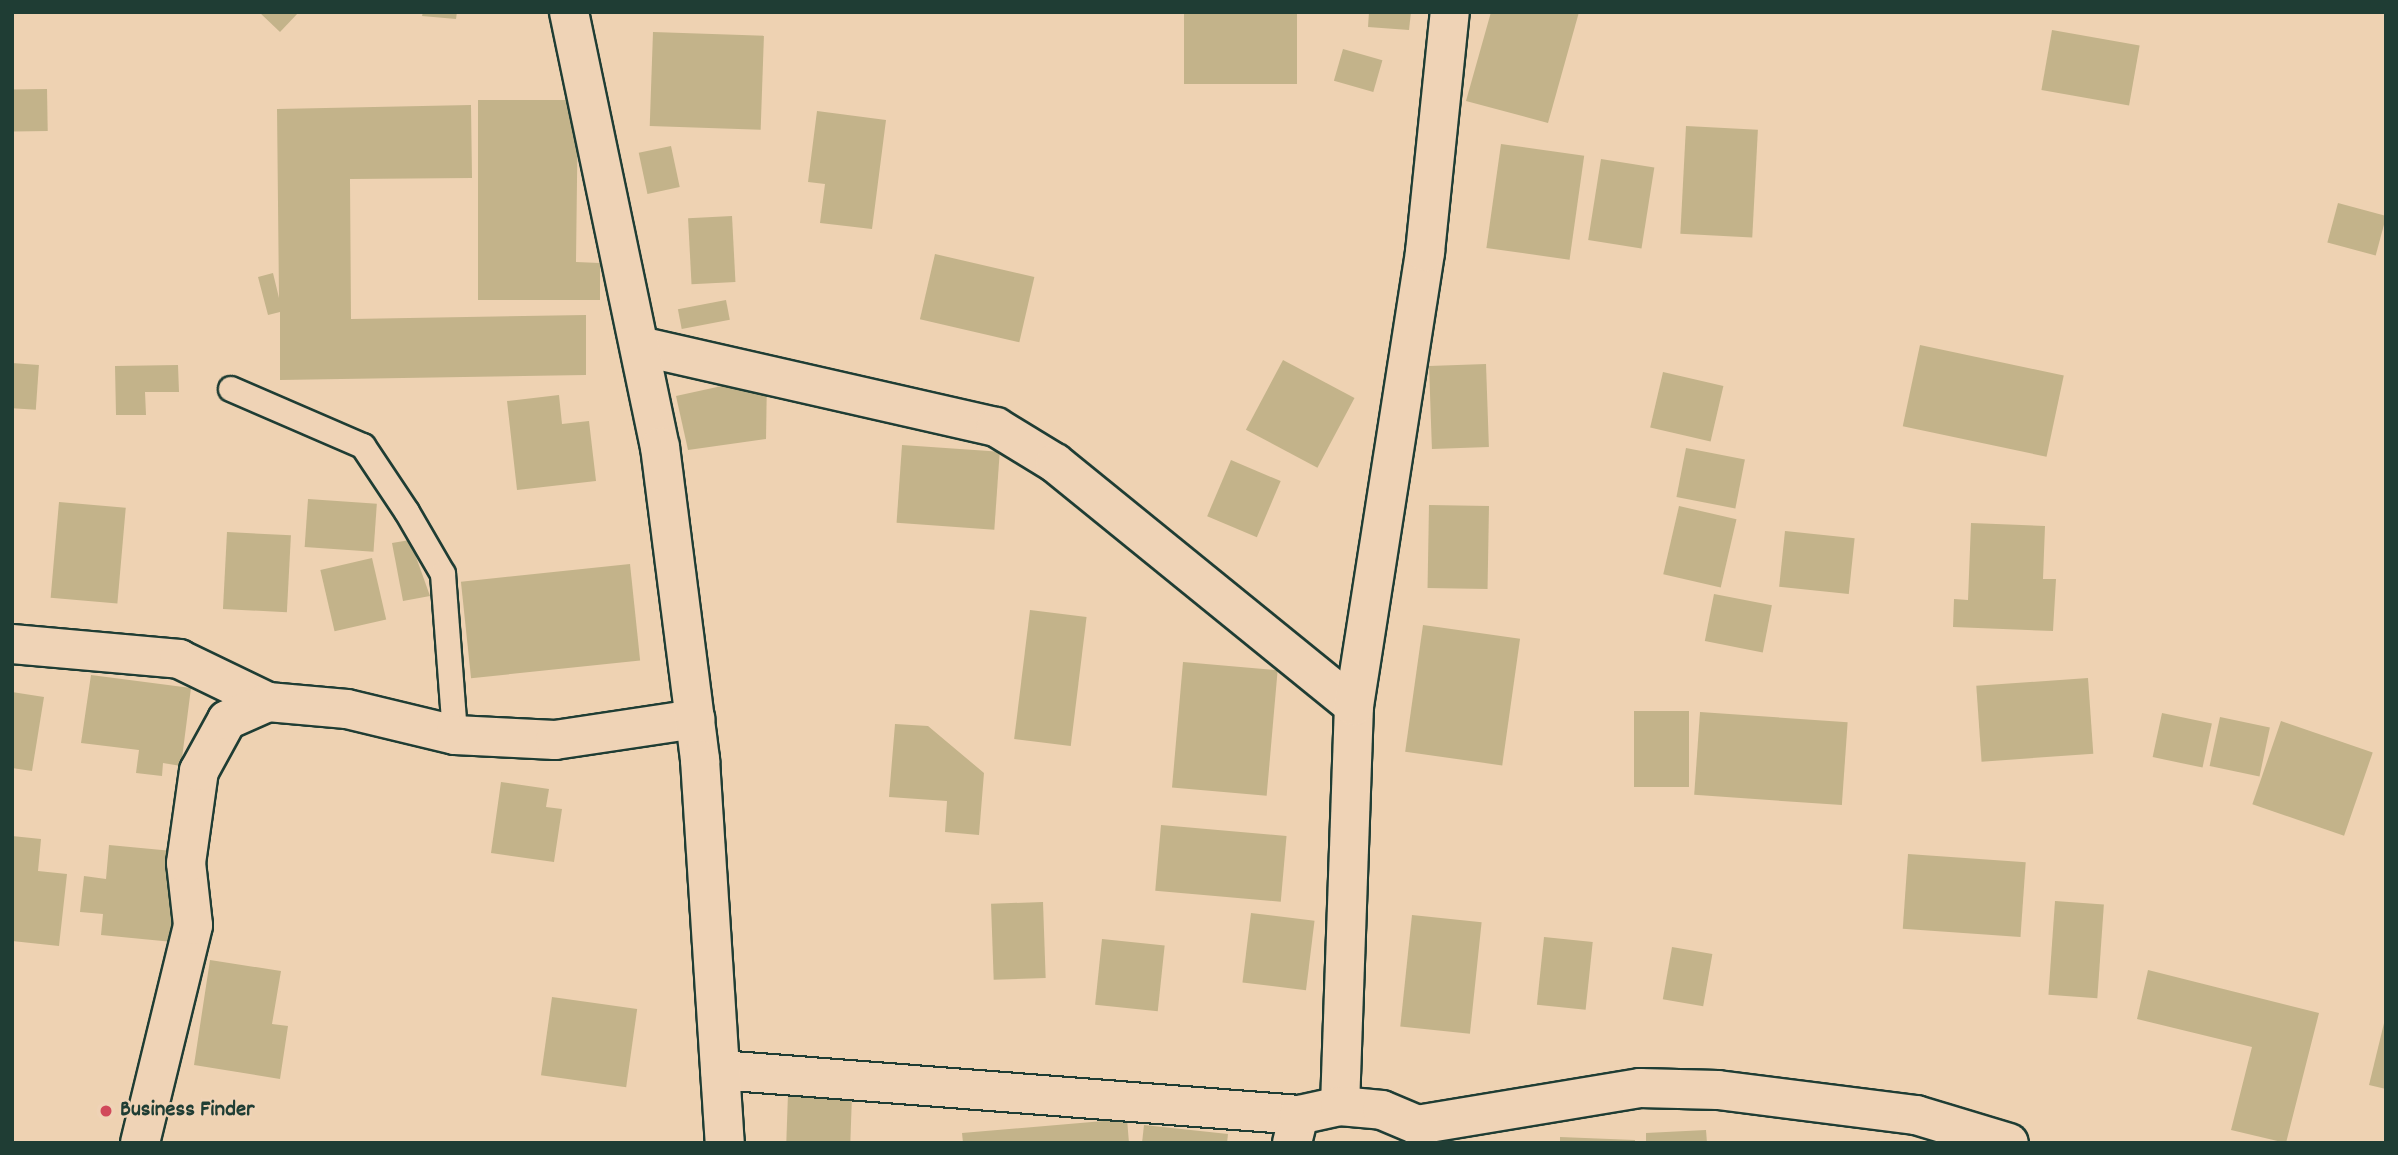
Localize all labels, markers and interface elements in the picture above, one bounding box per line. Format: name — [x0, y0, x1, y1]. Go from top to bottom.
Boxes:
place label: Business Finder — [120, 1097, 255, 1125]
marker: Business Finder — [98, 1103, 114, 1119]

